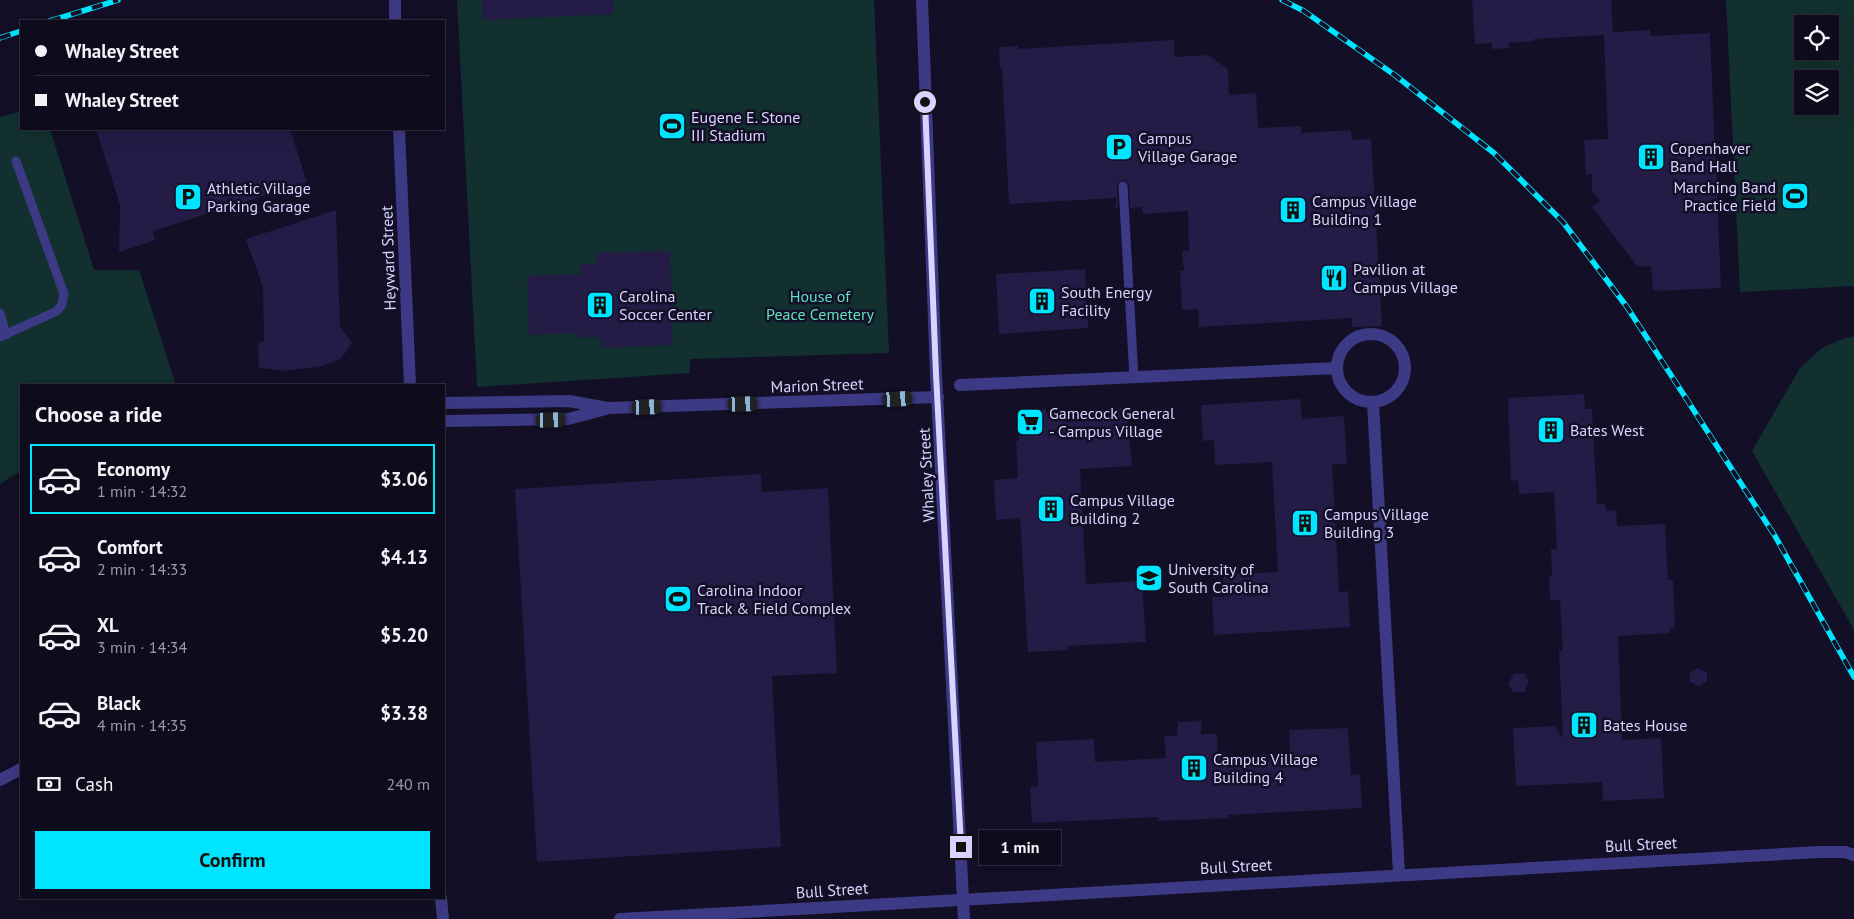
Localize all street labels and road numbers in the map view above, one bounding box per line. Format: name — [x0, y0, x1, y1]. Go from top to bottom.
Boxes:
street label: Heyward Street — [376, 205, 400, 311]
street label: Marion Street — [770, 373, 864, 397]
street label: Whaley Street — [914, 427, 938, 523]
street label: Bull Street — [1604, 832, 1678, 856]
street label: Bull Street — [1199, 854, 1273, 878]
street label: Bull Street — [795, 877, 869, 903]

